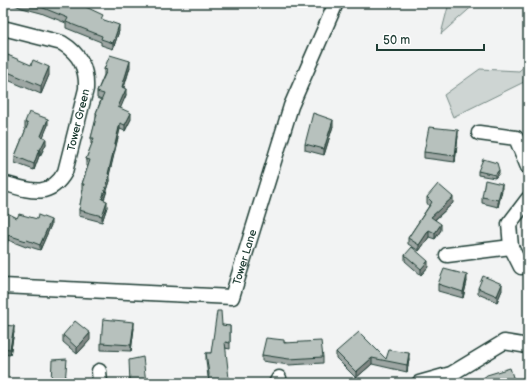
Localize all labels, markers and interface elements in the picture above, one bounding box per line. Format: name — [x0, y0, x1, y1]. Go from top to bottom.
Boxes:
scale bar — [377, 26, 484, 52]
text: 50 m — [383, 33, 410, 48]
street label: Tower Green — [64, 88, 92, 153]
street label: Tower Lane — [230, 227, 260, 287]

